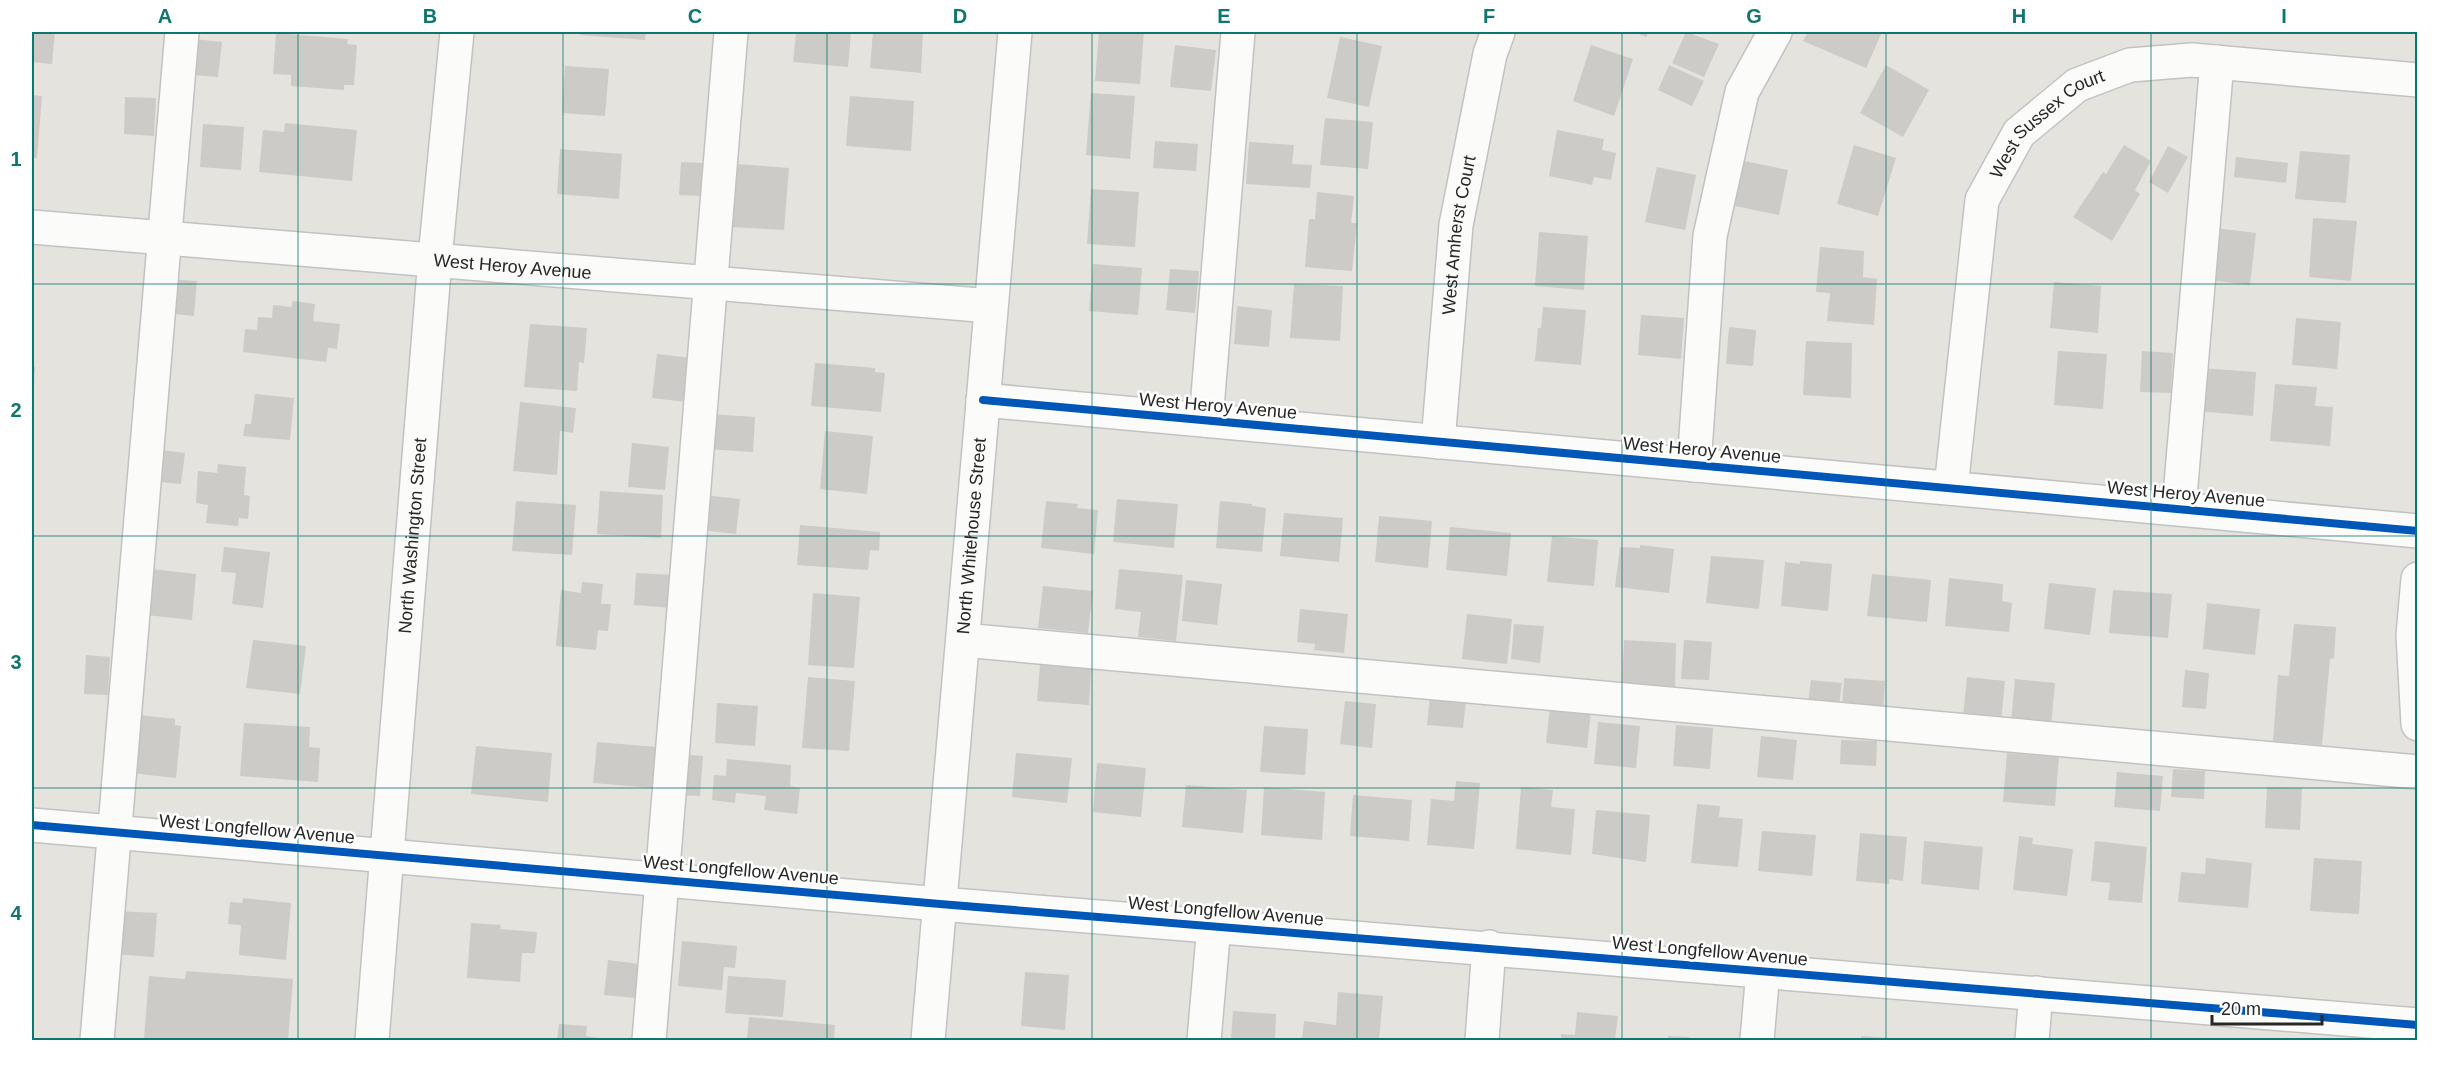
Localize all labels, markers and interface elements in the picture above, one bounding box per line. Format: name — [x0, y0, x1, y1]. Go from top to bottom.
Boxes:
text: A — [158, 5, 172, 27]
text: B — [423, 5, 437, 27]
text: C — [688, 5, 702, 27]
text: D — [953, 5, 967, 27]
text: E — [1217, 5, 1231, 27]
text: F — [1483, 5, 1495, 27]
text: G — [1746, 5, 1762, 27]
text: H — [2012, 5, 2026, 27]
text: I — [2281, 5, 2287, 27]
street label: West Sussex Court — [1986, 66, 2107, 182]
text: 1 — [10, 148, 22, 170]
street label: West Amherst Court — [1439, 154, 1480, 316]
street label: West Heroy Avenue — [433, 250, 592, 283]
street label: West Heroy Avenue — [1138, 389, 1298, 423]
text: 2 — [10, 399, 22, 421]
street label: West Heroy Avenue — [1622, 433, 1782, 467]
street label: North Washington Street — [395, 437, 430, 634]
street label: North Whitehouse Street — [953, 437, 990, 635]
street label: West Heroy Avenue — [2106, 477, 2266, 511]
text: 3 — [10, 651, 22, 673]
street label: West Longfellow Avenue — [158, 810, 356, 848]
street label: West Longfellow Avenue — [642, 851, 840, 889]
street label: West Longfellow Avenue — [1127, 892, 1325, 930]
text: 4 — [10, 902, 22, 924]
street label: West Longfellow Avenue — [1611, 932, 1809, 970]
scale bar — [2212, 988, 2322, 1026]
text: 20 m — [2221, 999, 2261, 1019]

